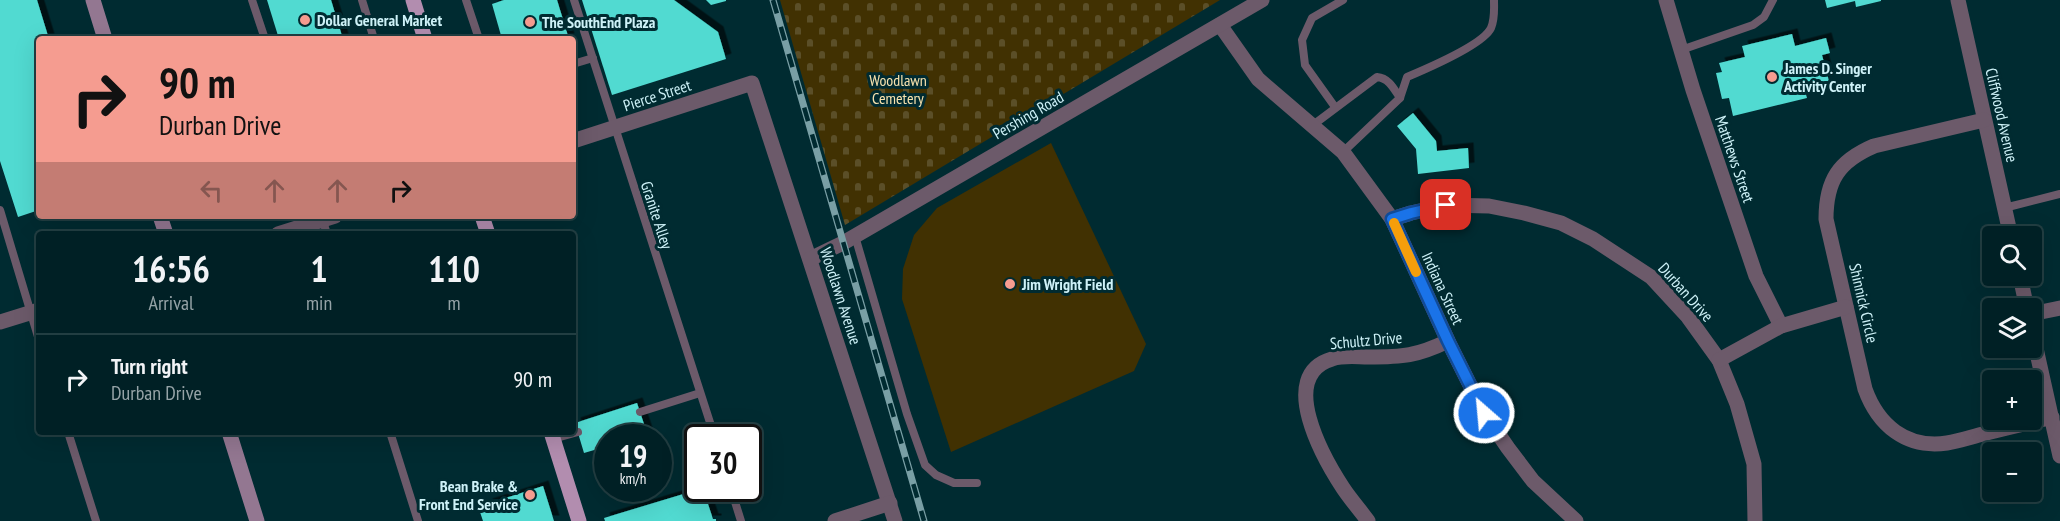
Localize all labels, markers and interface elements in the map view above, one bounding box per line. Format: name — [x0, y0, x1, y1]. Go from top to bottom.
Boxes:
place label: Dollar General Market — [317, 10, 442, 30]
place label: The SouthEnd Plaza — [542, 12, 656, 32]
marker: Dollar General Market — [298, 13, 312, 27]
marker: The SouthEnd Plaza — [523, 15, 537, 29]
text: 90 m — [159, 55, 236, 110]
place label: James D. Singer Activity Center — [1783, 58, 1872, 96]
icon: right — [60, 60, 138, 138]
street label: Cliffwood Avenue — [1981, 66, 2023, 164]
park label: Woodlawn Cemetery — [869, 70, 927, 108]
marker: James D. Singer Activity Center — [1765, 70, 1779, 84]
street label: Pierce Street — [621, 74, 694, 115]
street label: Pershing Road — [989, 87, 1067, 143]
text: Durban Drive — [159, 108, 281, 142]
street label: Matthews Street — [1711, 113, 1759, 205]
icon: left — [195, 174, 228, 207]
icon: ahead — [258, 174, 291, 207]
icon: ahead — [321, 174, 354, 207]
icon: right — [384, 174, 417, 207]
street label: Granite Alley — [637, 178, 677, 252]
pin — [1420, 179, 1471, 230]
icon: arrive — [1429, 188, 1462, 221]
map controls — [1982, 226, 2042, 502]
button: search — [1982, 226, 2042, 286]
text: 16:56 — [132, 245, 210, 292]
text: 1 — [310, 245, 328, 292]
text: 110 — [428, 245, 480, 292]
street label: Woodlawn Avenue — [816, 245, 866, 347]
street label: Indiana Street — [1418, 249, 1469, 328]
street label: Durban Drive — [1654, 258, 1718, 326]
street label: Shinnick Circle — [1845, 261, 1883, 345]
place label: Jim Wright Field — [1021, 274, 1113, 294]
marker: Jim Wright Field — [1003, 277, 1017, 291]
text: Arrival — [148, 290, 194, 316]
text: min — [306, 290, 332, 316]
text: m — [448, 290, 461, 316]
button: layers — [1982, 298, 2042, 358]
street label: Schultz Drive — [1329, 327, 1403, 353]
text: Turn right — [111, 352, 188, 380]
icon: right — [60, 363, 93, 396]
text: 90 m — [513, 365, 552, 393]
button: + — [1982, 370, 2042, 430]
text: Durban Drive — [111, 380, 202, 406]
position arrow — [1452, 381, 1516, 445]
speed limit sign: 30 — [684, 424, 762, 502]
text: 19 — [619, 436, 647, 475]
button: − — [1982, 442, 2042, 502]
text: km/h — [620, 469, 646, 488]
place label: Bean Brake & Front End Service — [419, 476, 518, 514]
marker: Bean Brake & Front End Service — [523, 488, 537, 502]

